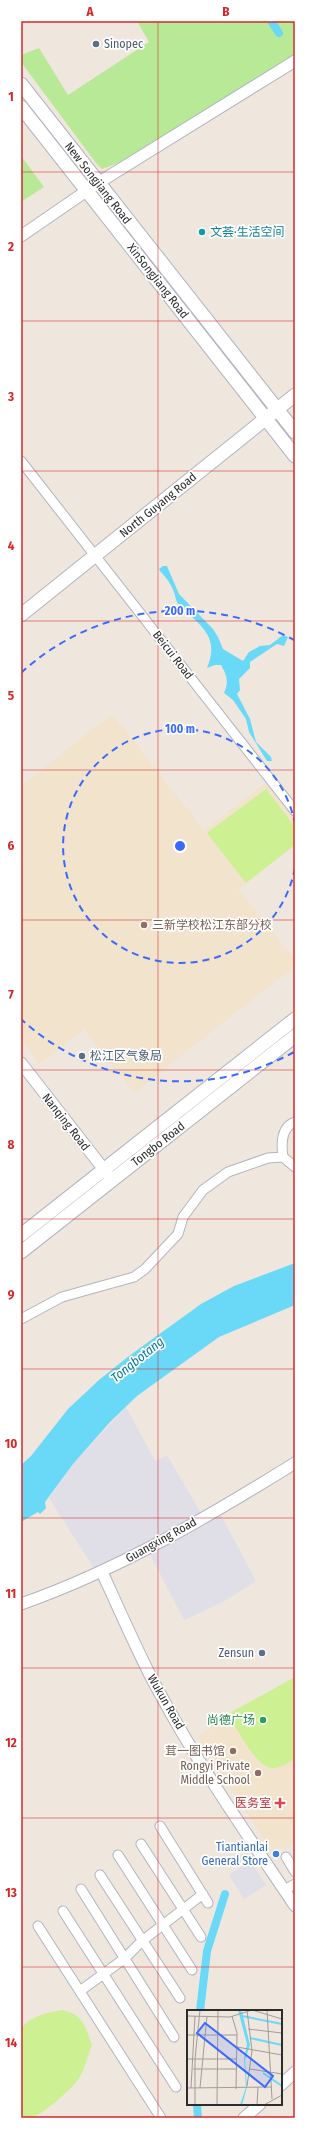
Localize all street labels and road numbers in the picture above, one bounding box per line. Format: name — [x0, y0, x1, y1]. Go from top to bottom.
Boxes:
street label: New Songjiang Road — [62, 139, 134, 227]
street label: XinSongJiang Road — [124, 241, 192, 321]
street label: North Guyang Road — [117, 470, 199, 540]
street label: Beicui Road — [150, 628, 196, 682]
street label: Nanqing Road — [39, 1091, 93, 1153]
street label: Tongbo Road — [129, 1119, 187, 1169]
street label: Guangxing Road — [123, 1515, 199, 1565]
street label: Wukun Road — [145, 1672, 187, 1732]

